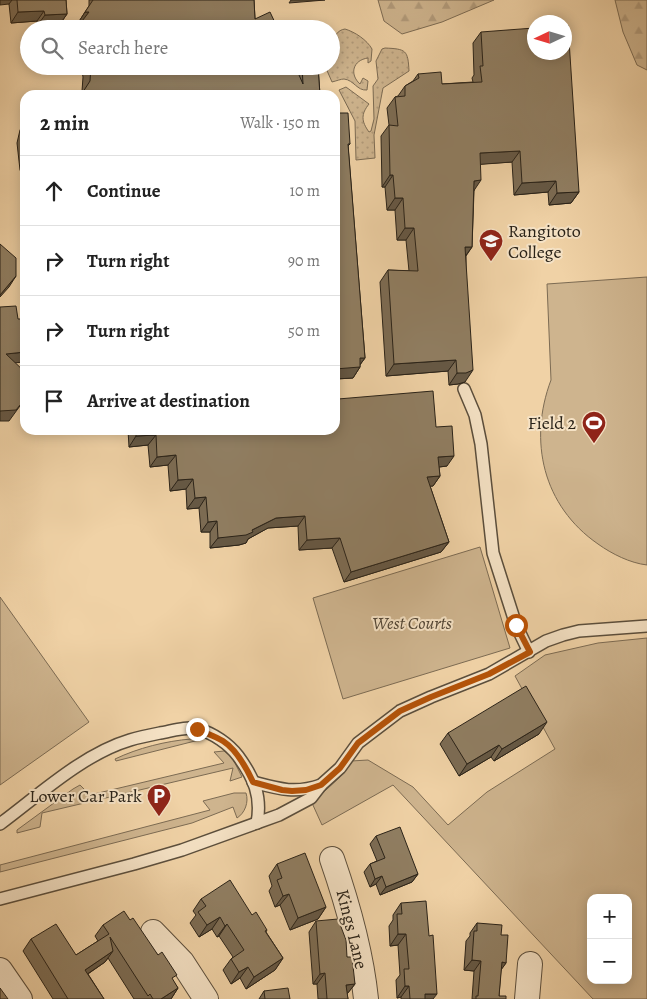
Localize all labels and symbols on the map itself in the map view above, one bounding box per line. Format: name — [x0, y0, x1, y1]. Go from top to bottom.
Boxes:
north arrow — [527, 15, 572, 60]
place label: Rangitoto College — [508, 219, 581, 264]
school or university icon: Rangitoto College — [478, 228, 504, 262]
sports icon: Field 2 — [581, 410, 607, 444]
place label: Field 2 — [528, 411, 576, 435]
park label: West Courts — [372, 611, 452, 635]
route start — [505, 614, 528, 637]
route end — [186, 718, 209, 741]
parking icon: Lower Car Park — [146, 783, 172, 817]
place label: Lower Car Park — [29, 784, 142, 808]
street label: Kings Lane — [330, 887, 374, 971]

